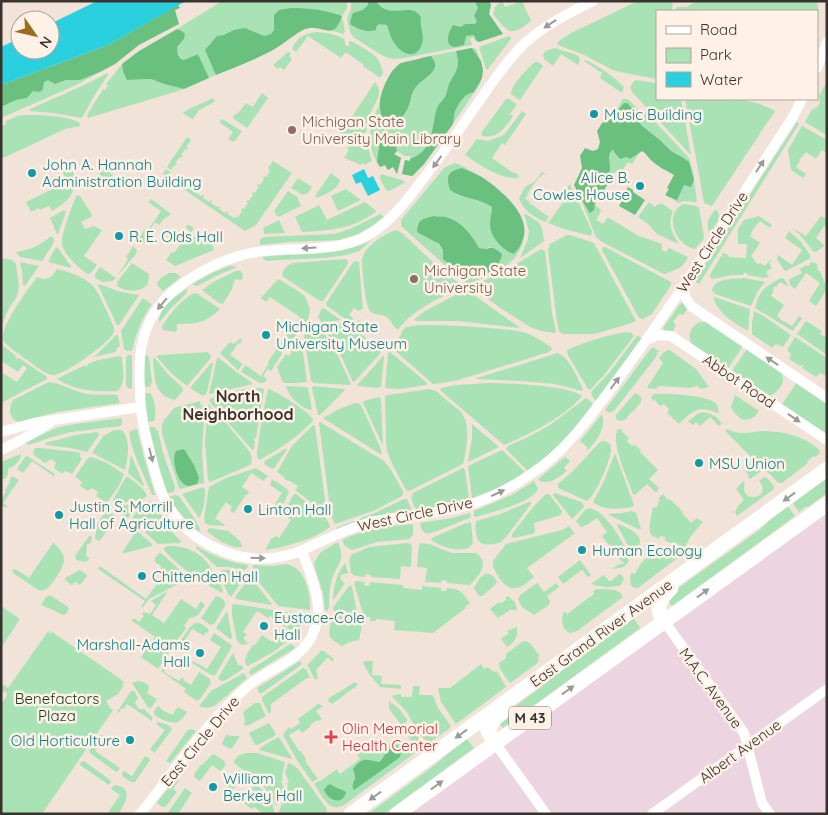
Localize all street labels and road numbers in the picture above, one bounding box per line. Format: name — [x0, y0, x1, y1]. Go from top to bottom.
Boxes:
street label: West Circle Drive — [672, 188, 752, 296]
street label: Abbot Road — [699, 350, 779, 412]
street label: West Circle Drive — [356, 493, 474, 535]
street label: East Grand River Avenue — [526, 575, 676, 691]
street label: M.A.C. Avenue — [675, 644, 747, 732]
street label: East Circle Drive — [157, 692, 243, 790]
road number: M 43 — [509, 706, 551, 730]
street label: Albert Avenue — [695, 715, 785, 787]

